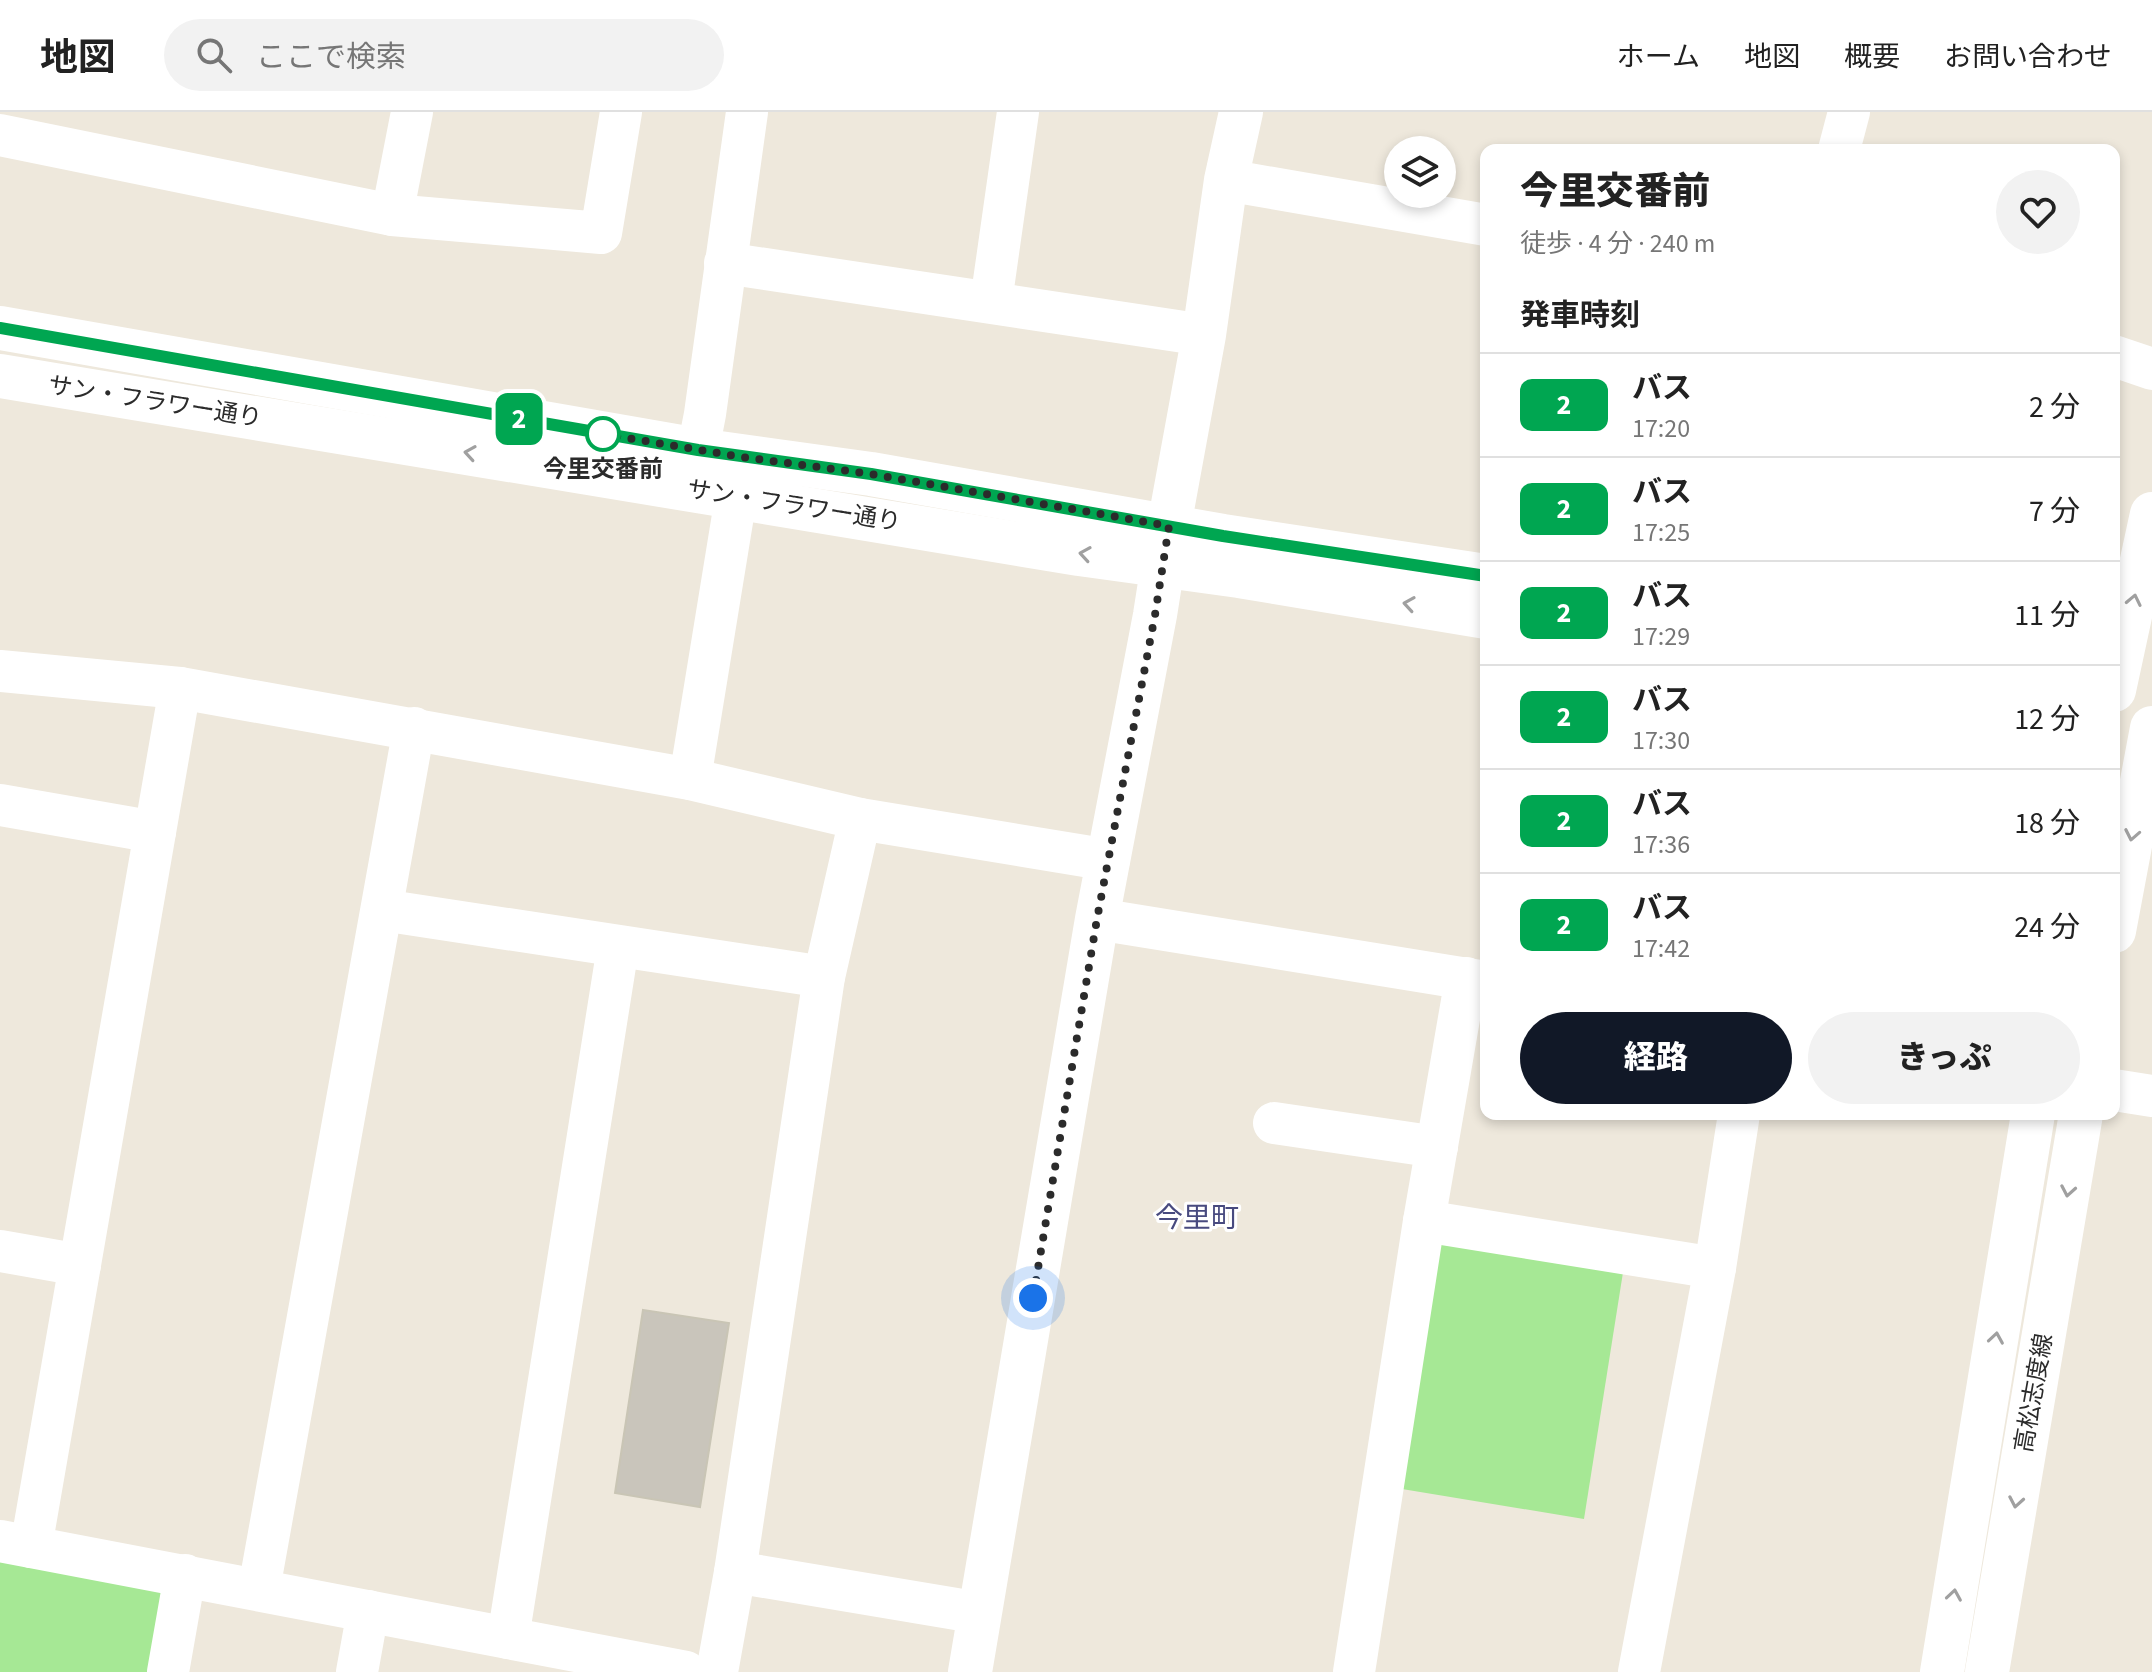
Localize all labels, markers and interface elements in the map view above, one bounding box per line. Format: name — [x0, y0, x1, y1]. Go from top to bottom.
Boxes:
search box — [164, 19, 724, 91]
text: 地図 — [40, 31, 116, 85]
icon: search — [192, 33, 236, 77]
text: ここで検索 — [256, 36, 406, 79]
text: ホーム — [1617, 37, 1700, 77]
text: 地図 — [1744, 37, 1800, 77]
text: 概要 — [1844, 37, 1900, 77]
text: お問い合わせ — [1944, 37, 2112, 77]
map controls — [1384, 136, 1456, 208]
button: layers — [1384, 136, 1456, 208]
text: 今里交番前 — [1520, 165, 1710, 219]
button: heart — [1996, 170, 2080, 254]
text: 徒歩 · 4 分 · 240 m — [1520, 225, 1715, 262]
text: 発車時刻 — [1520, 294, 1640, 337]
text: バス — [1632, 367, 1692, 410]
street label: サン・フラワー通り — [46, 368, 264, 436]
text: 2 — [1557, 385, 1571, 425]
text: 2 分 — [2029, 386, 2080, 429]
line badge: 2 — [493, 393, 545, 445]
text: 2 — [512, 399, 526, 439]
text: 17:20 — [1632, 410, 1690, 447]
marker: 今里交番前 — [586, 417, 620, 451]
one-way arrow — [463, 446, 476, 463]
place label: 今里交番前 — [543, 452, 663, 487]
text: バス — [1632, 471, 1692, 514]
street label: サン・フラワー通り — [685, 472, 903, 540]
text: 2 — [1557, 489, 1571, 529]
text: 7 分 — [2029, 490, 2080, 533]
text: 17:25 — [1632, 514, 1690, 551]
one-way arrow — [1078, 546, 1092, 563]
text: バス — [1632, 575, 1692, 618]
text: 2 — [1557, 593, 1571, 633]
text: 11 分 — [2014, 594, 2080, 637]
one-way arrow — [2125, 594, 2142, 608]
one-way arrow — [1402, 596, 1416, 613]
text: 17:29 — [1632, 618, 1690, 655]
text: バス — [1632, 679, 1692, 722]
text: 2 — [1557, 697, 1571, 737]
text: 12 分 — [2014, 698, 2080, 741]
text: 17:30 — [1632, 722, 1690, 759]
text: バス — [1632, 783, 1692, 826]
text: 2 — [1557, 801, 1571, 841]
text: 18 分 — [2014, 802, 2080, 845]
text: 17:36 — [1632, 826, 1690, 863]
one-way arrow — [2124, 828, 2141, 841]
text: バス — [1632, 887, 1692, 930]
text: 2 — [1557, 905, 1571, 945]
text: 24 分 — [2014, 906, 2080, 949]
text: 17:42 — [1632, 930, 1690, 967]
button: 経路 — [1520, 1012, 1792, 1104]
button: きっぷ — [1808, 1012, 2080, 1104]
one-way arrow — [2061, 1184, 2078, 1198]
district label: 今里町 — [1155, 1198, 1239, 1238]
your location — [1013, 1278, 1053, 1318]
street label: 高松志度線 — [2006, 1331, 2062, 1455]
one-way arrow — [1987, 1332, 2004, 1345]
one-way arrow — [2008, 1496, 2025, 1509]
one-way arrow — [1945, 1588, 1962, 1602]

